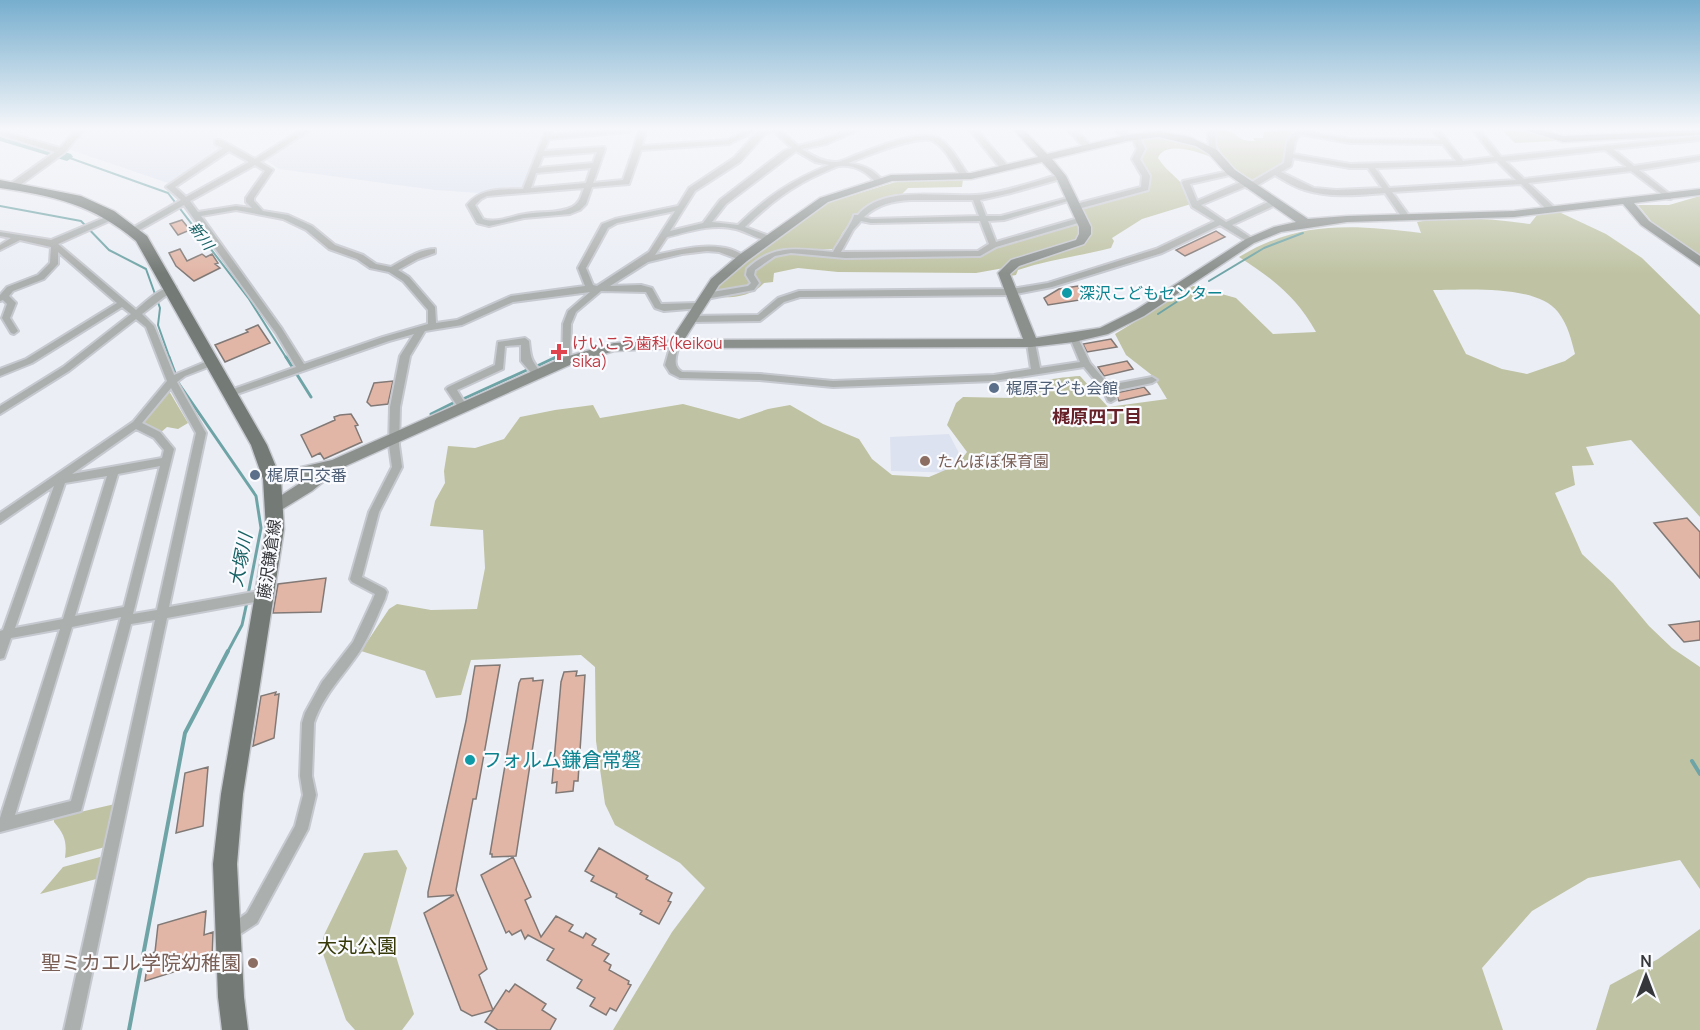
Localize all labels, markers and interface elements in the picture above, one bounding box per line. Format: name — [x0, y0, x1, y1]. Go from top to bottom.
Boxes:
water label: 新川 — [184, 217, 220, 256]
place label: 深沢こどもセンター — [1079, 282, 1223, 304]
marker: 深沢こどもセンター — [1060, 286, 1074, 300]
place label: けいこう歯科(keikou sika) — [572, 332, 722, 372]
marker: けいこう歯科(keikou sika) — [550, 343, 568, 361]
place label: 梶原子ども会館 — [1006, 377, 1118, 399]
marker: 梶原子ども会館 — [987, 381, 1001, 395]
district label: 梶原四丁目 — [1052, 404, 1142, 428]
place label: たんぽぽ保育園 — [937, 450, 1049, 472]
marker: たんぽぽ保育園 — [918, 454, 932, 468]
place label: 梶原口交番 — [267, 464, 347, 486]
marker: 梶原口交番 — [248, 468, 262, 482]
street label: 藤沢鎌倉線 — [253, 518, 285, 600]
water label: 大塚川 — [223, 529, 257, 589]
place label: フォルム鎌倉常磐 — [482, 746, 642, 773]
marker: フォルム鎌倉常磐 — [463, 753, 477, 767]
park label: 大丸公園 — [317, 932, 397, 959]
north arrow — [1616, 946, 1676, 1006]
place label: 聖ミカエル学院幼稚園 — [41, 949, 241, 976]
text: N — [1640, 950, 1652, 972]
marker: 聖ミカエル学院幼稚園 — [246, 956, 260, 970]

